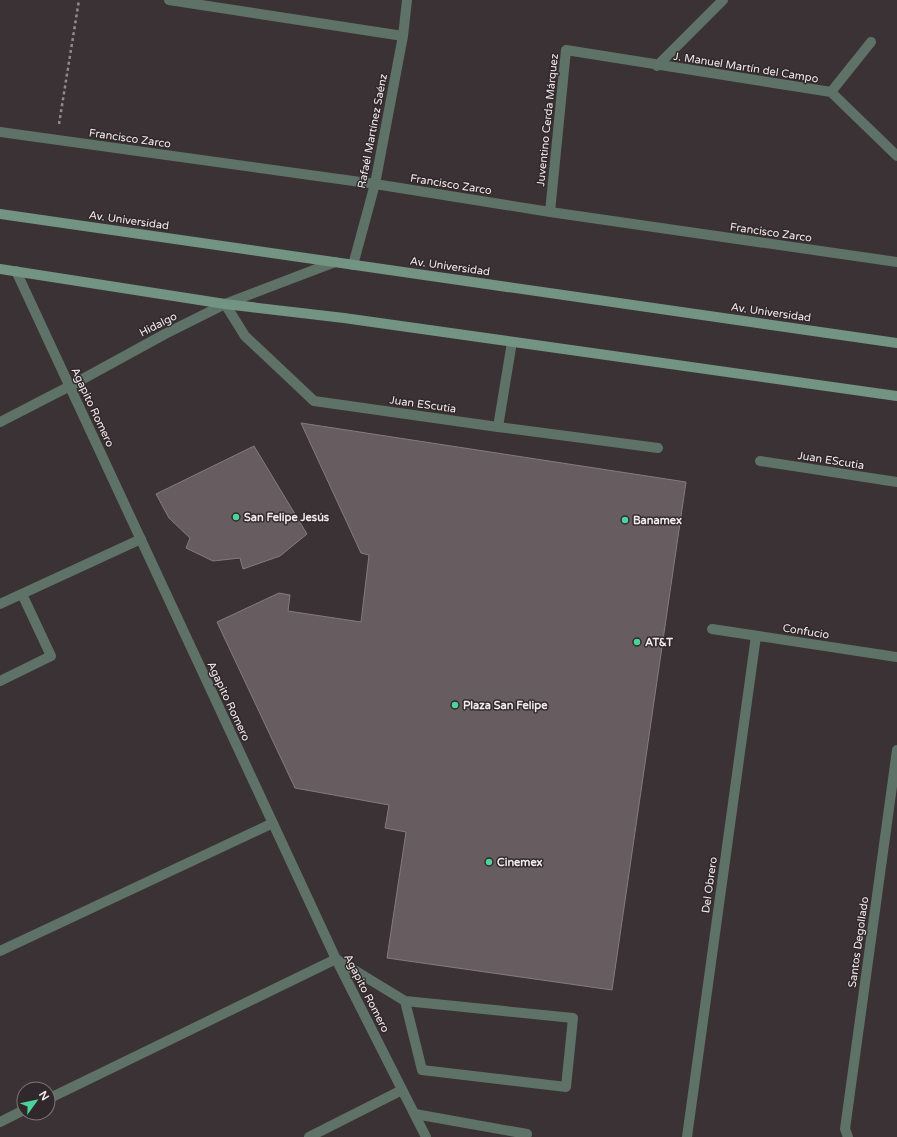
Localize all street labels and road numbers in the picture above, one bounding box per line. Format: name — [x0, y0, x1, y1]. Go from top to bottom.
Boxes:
street label: J. Manuel Martín del Campo — [672, 50, 820, 85]
street label: Juventino Cerda Márquez — [534, 52, 561, 187]
street label: Rafaél Martínez Saénz — [355, 72, 390, 190]
street label: Francisco Zarco — [88, 126, 172, 151]
street label: Francisco Zarco — [409, 172, 493, 197]
street label: Av. Universidad — [88, 208, 170, 233]
street label: Francisco Zarco — [729, 220, 813, 245]
street label: Av. Universidad — [409, 254, 491, 279]
street label: Av. Universidad — [730, 300, 812, 325]
street label: Hidalgo — [137, 309, 179, 339]
street label: Agapito Romero — [68, 365, 117, 449]
street label: Juan EScutia — [389, 393, 457, 416]
street label: Juan EScutia — [797, 449, 865, 472]
street label: Confucio — [782, 621, 830, 642]
street label: Agapito Romero — [204, 659, 253, 743]
street label: Del Obrero — [699, 856, 720, 914]
street label: Santos Degollado — [846, 895, 871, 988]
street label: Agapito Romero — [341, 952, 392, 1035]

